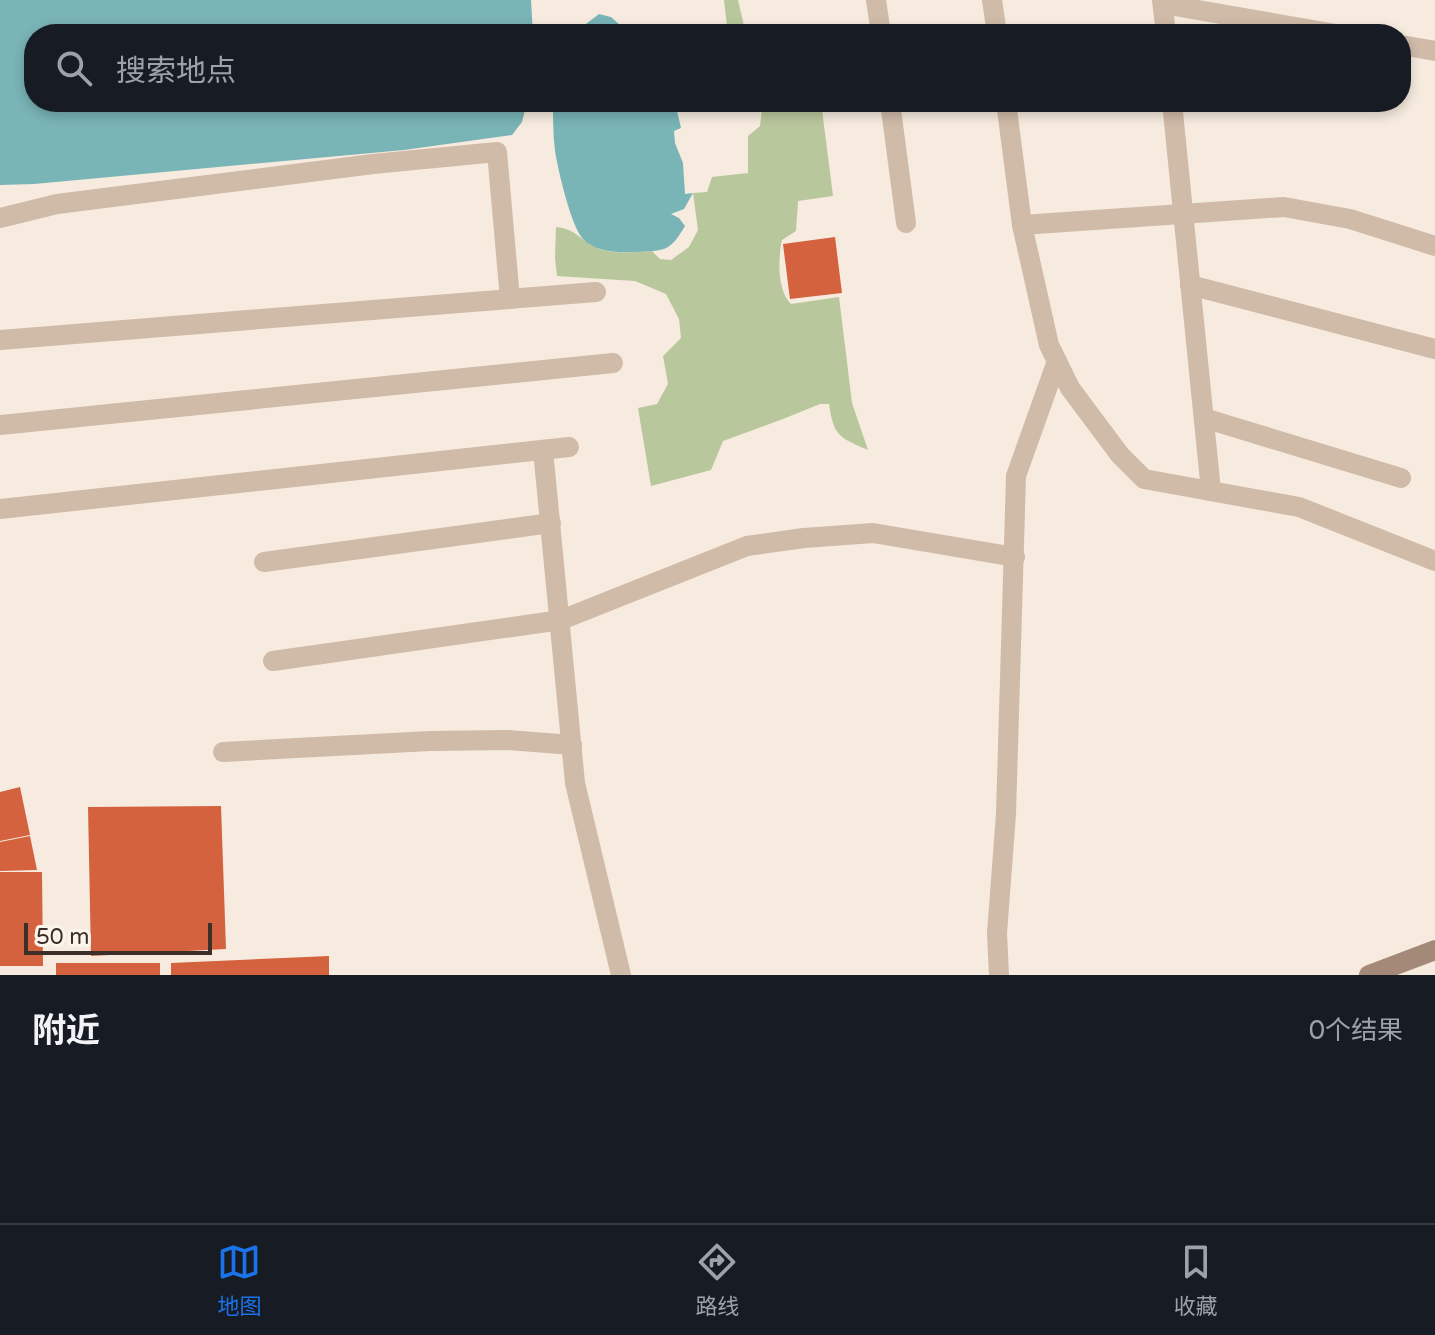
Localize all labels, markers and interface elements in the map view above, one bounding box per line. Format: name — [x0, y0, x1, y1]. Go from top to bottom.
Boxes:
search box — [24, 24, 1411, 112]
icon: search — [52, 46, 96, 90]
text: 搜索地点 — [116, 53, 236, 90]
scale bar — [24, 919, 212, 955]
text: 50 m — [36, 924, 90, 950]
text: 附近 — [32, 1011, 100, 1052]
text: 0个结果 — [1309, 1015, 1403, 1046]
tab: 地图 — [217, 1240, 261, 1320]
tab: 路线 — [695, 1240, 740, 1320]
tab: 收藏 — [1174, 1240, 1218, 1320]

